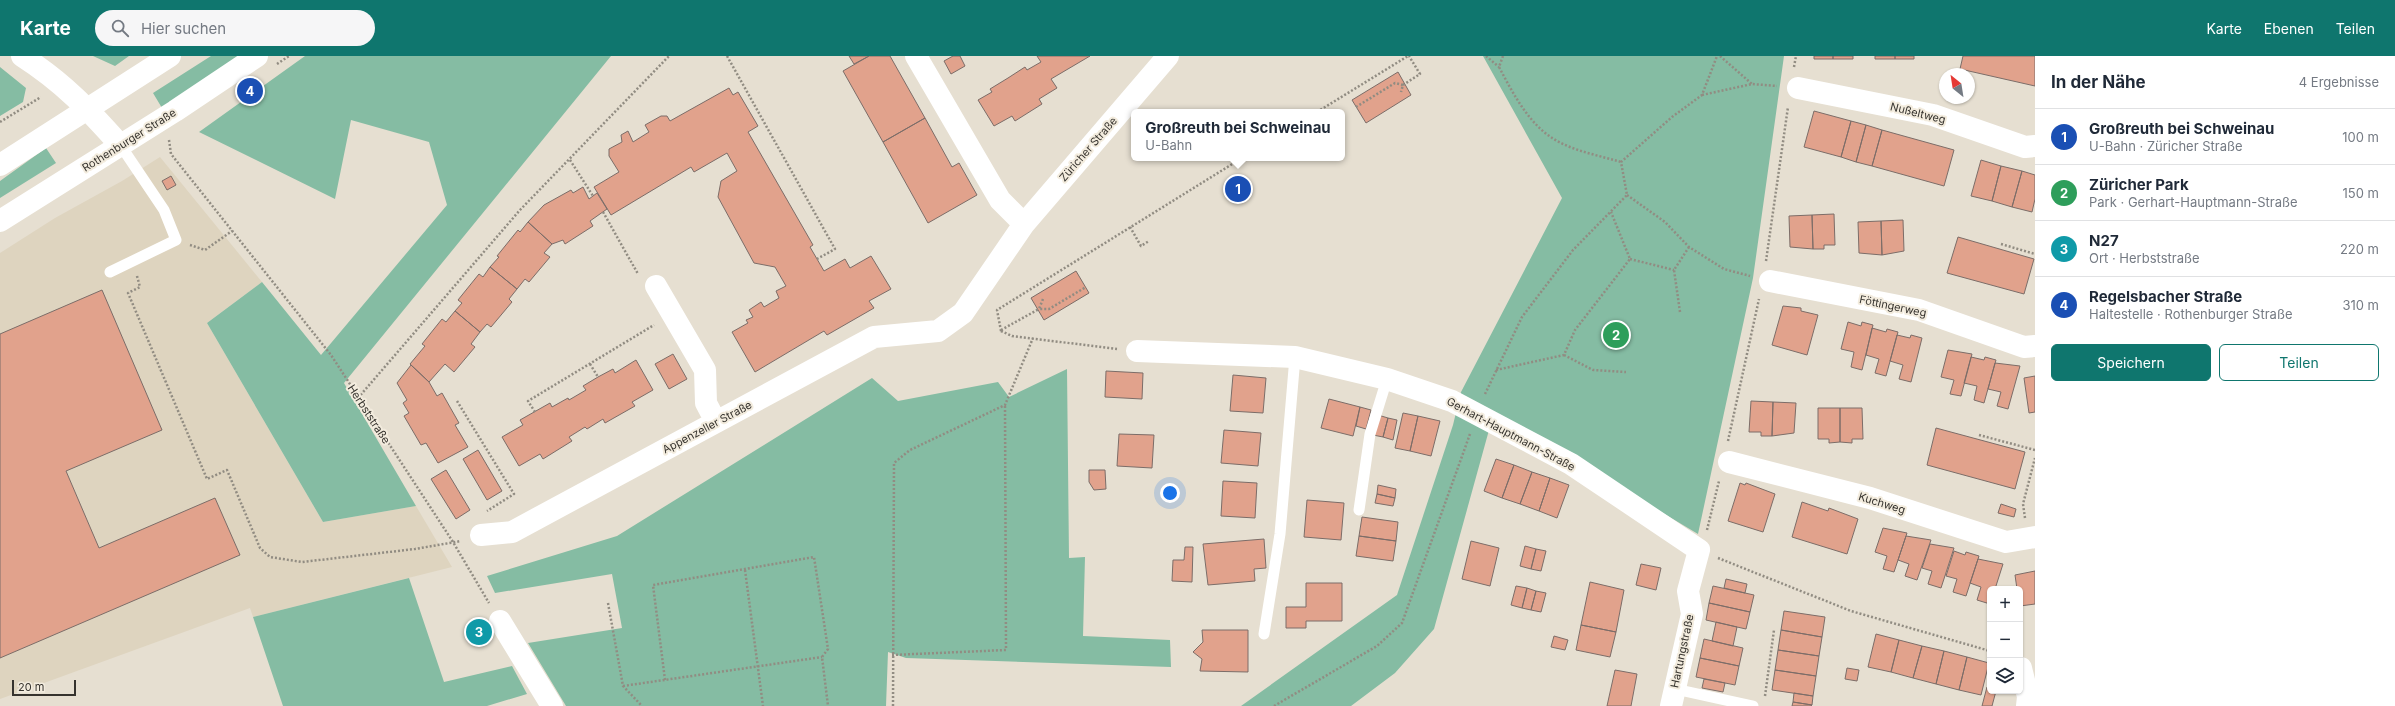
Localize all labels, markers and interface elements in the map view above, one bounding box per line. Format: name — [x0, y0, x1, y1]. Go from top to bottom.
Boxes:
search box — [95, 10, 375, 46]
text: Karte — [20, 17, 71, 40]
icon: search — [109, 17, 131, 39]
text: Hier suchen — [141, 19, 226, 38]
text: Karte — [2206, 20, 2242, 37]
text: Ebenen — [2264, 20, 2314, 37]
text: Teilen — [2336, 20, 2375, 37]
north arrow — [1939, 68, 1975, 104]
text: In der Nähe — [2051, 72, 2146, 92]
text: 4 Ergebnisse — [2299, 74, 2379, 90]
pin: 4 — [237, 76, 263, 106]
street label: Nußeltweg — [1889, 99, 1947, 127]
street label: Rothenburger Straße — [79, 105, 179, 175]
popup — [1131, 109, 1345, 161]
street label: Züricher Straße — [1056, 114, 1120, 184]
text: Großreuth bei Schweinau — [1145, 118, 1331, 137]
text: Großreuth bei Schweinau — [2089, 119, 2274, 138]
text: 1 — [2061, 129, 2067, 145]
text: 100 m — [2342, 129, 2379, 145]
text: U-Bahn — [1145, 137, 1192, 153]
text: U-Bahn · Züricher Straße — [2089, 138, 2243, 154]
pin: 1 — [1225, 174, 1251, 204]
text: Züricher Park — [2089, 175, 2189, 194]
text: 2 — [2060, 185, 2068, 201]
text: 150 m — [2343, 185, 2379, 201]
text: Park · Gerhart-Hauptmann-Straße — [2089, 194, 2298, 210]
text: N27 — [2089, 231, 2119, 250]
text: 3 — [2060, 241, 2068, 257]
text: 220 m — [2340, 241, 2379, 257]
text: Ort · Herbststraße — [2089, 250, 2200, 266]
text: Regelsbacher Straße — [2089, 287, 2242, 306]
street label: Föttingerweg — [1858, 292, 1928, 320]
text: 4 — [2060, 297, 2068, 313]
text: 310 m — [2342, 297, 2379, 313]
text: Haltestelle · Rothenburger Straße — [2089, 306, 2292, 322]
pin: 2 — [1603, 320, 1629, 350]
button: Speichern — [2051, 344, 2211, 381]
button: Teilen — [2219, 344, 2379, 381]
street label: Herbststraße — [345, 382, 393, 446]
street label: Gerhart-Hauptmann-Straße — [1444, 394, 1578, 474]
street label: Appenzeller Straße — [660, 397, 754, 457]
your location — [1160, 483, 1180, 503]
street label: Kuchweg — [1857, 489, 1907, 517]
map controls — [1987, 586, 2023, 694]
button: + — [1987, 586, 2023, 622]
street label: Hartungstraße — [1667, 613, 1697, 689]
pin: 3 — [466, 617, 492, 647]
button: − — [1987, 622, 2023, 658]
button: layers — [1987, 658, 2023, 694]
scale bar — [12, 678, 76, 697]
text: 20 m — [18, 680, 44, 694]

